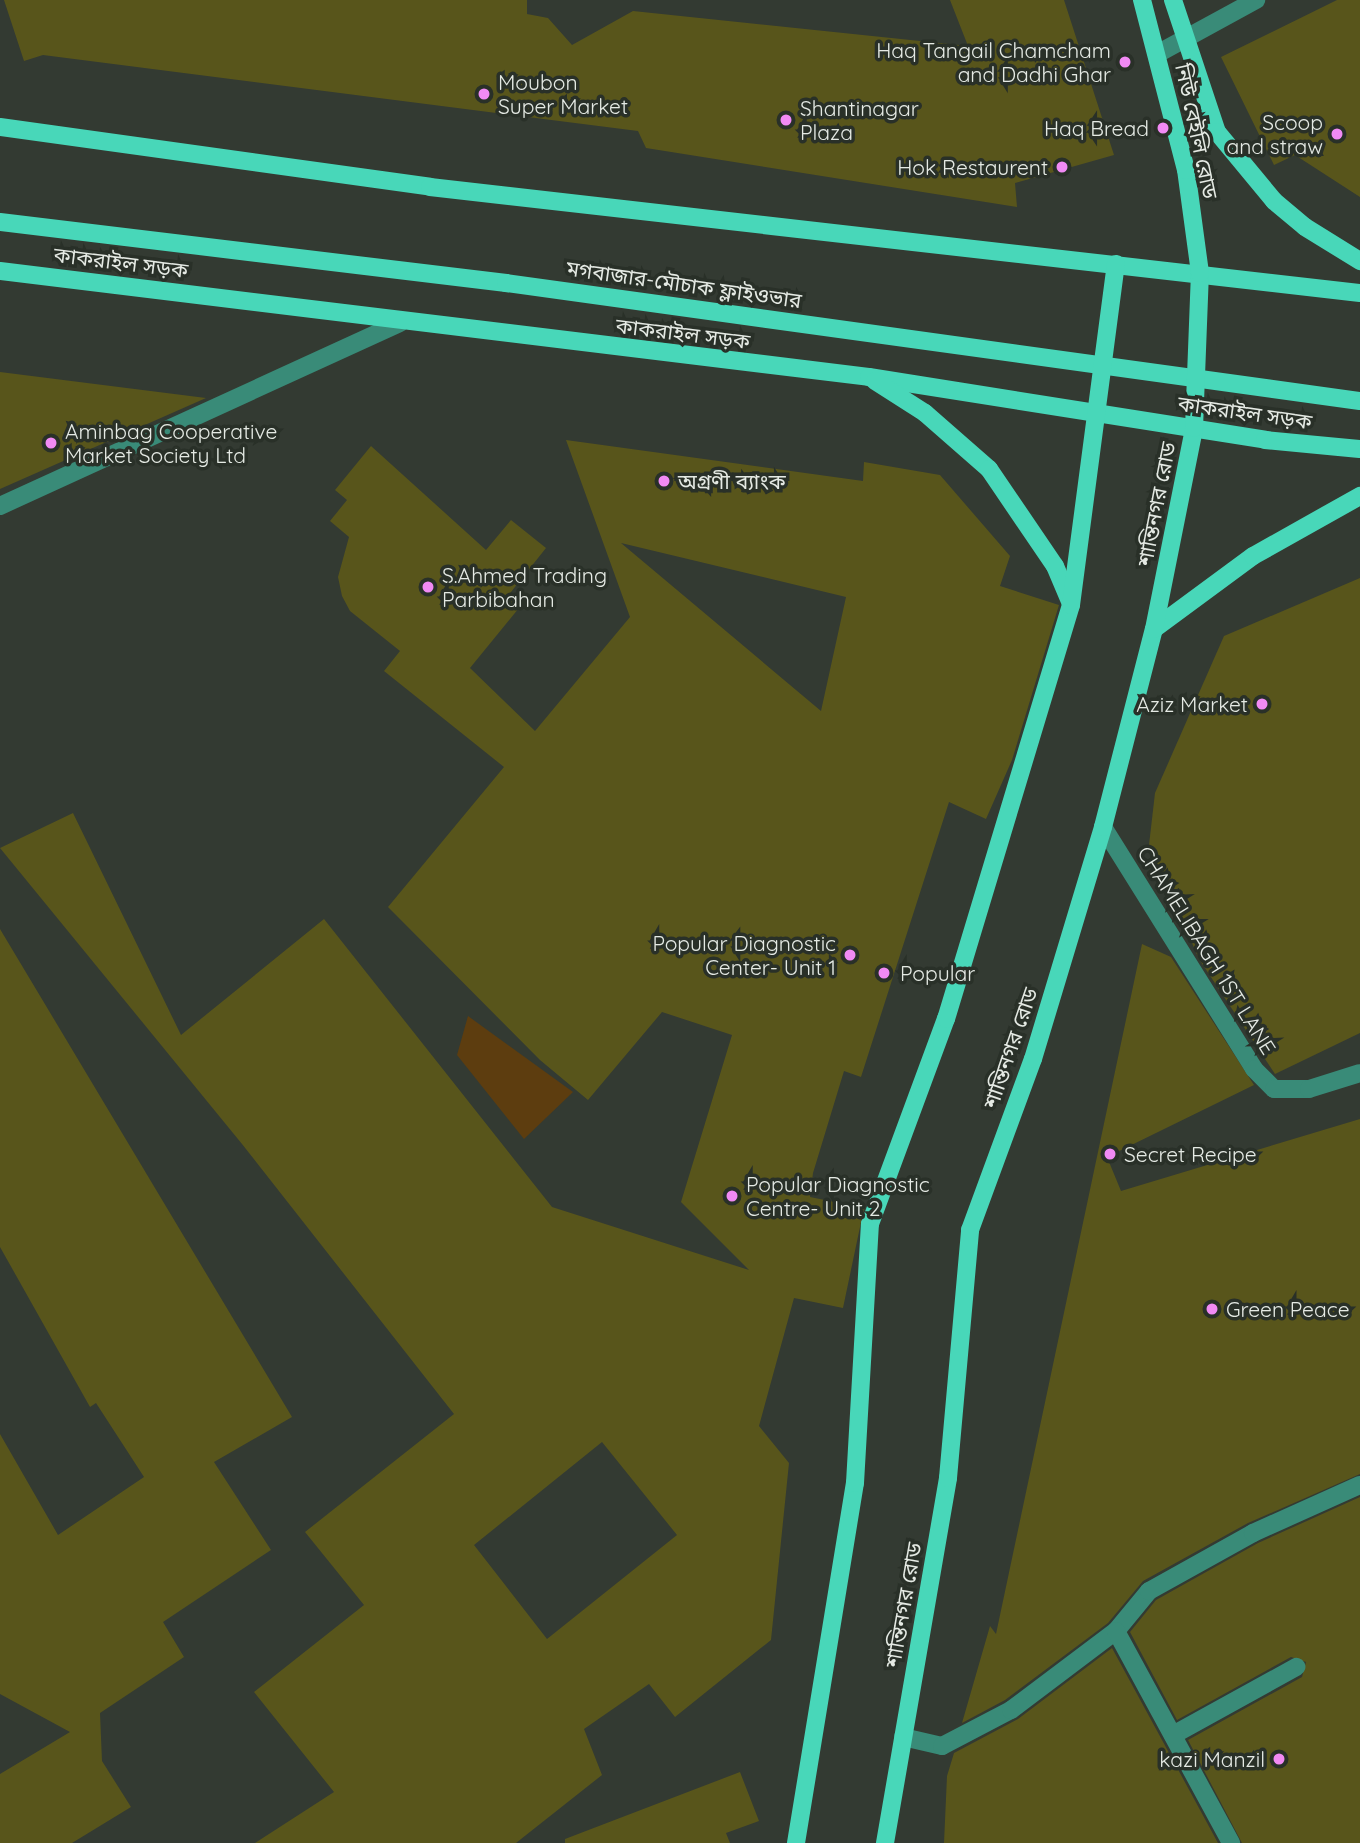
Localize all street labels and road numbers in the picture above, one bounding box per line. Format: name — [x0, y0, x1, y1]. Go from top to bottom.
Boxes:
street label: নিউ বেইলি রোড — [1170, 61, 1224, 201]
street label: কাকরাইল সড়ক — [53, 241, 189, 283]
street label: মগবাজার-মৌচাক ফ্লাইওভার — [565, 255, 803, 313]
street label: কাকরাইল সড়ক — [615, 312, 751, 354]
street label: কাকরাইল সড়ক — [1176, 390, 1314, 434]
street label: শান্তিনগর রোড — [1132, 440, 1180, 568]
street label: CHAMELIBAGH 1ST LANE — [1133, 841, 1281, 1059]
street label: শান্তিনগর রোড — [978, 984, 1042, 1112]
street label: শান্তিনগর রোড — [880, 1541, 926, 1669]

